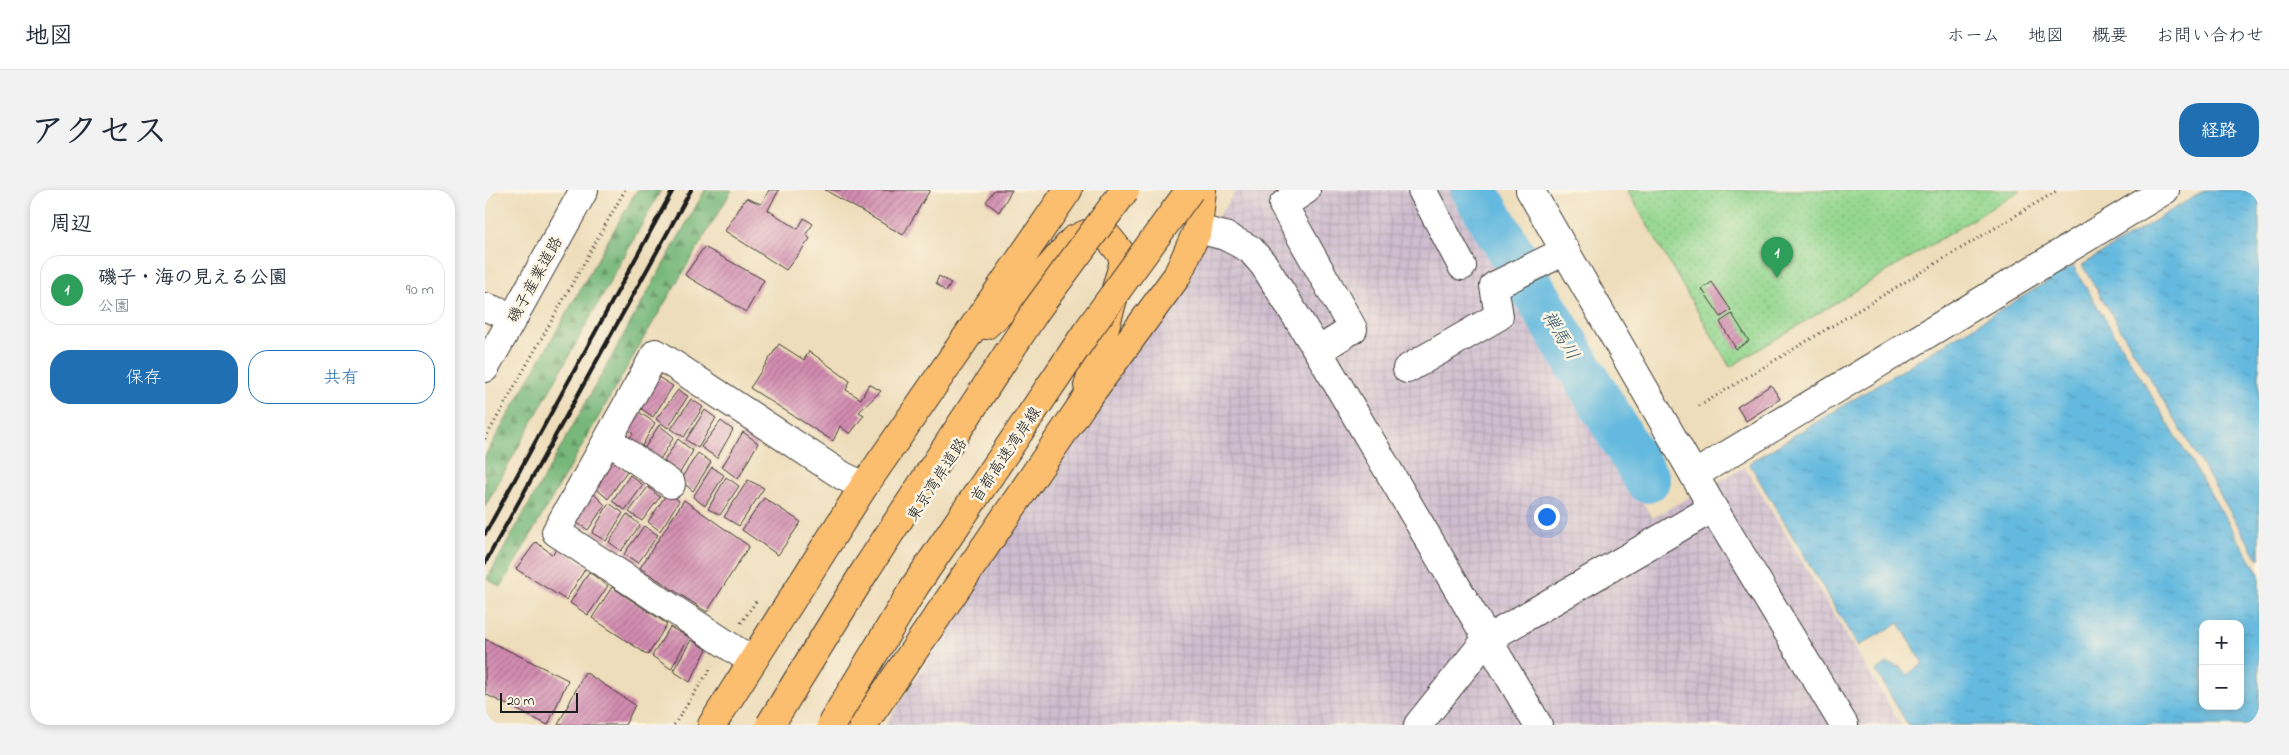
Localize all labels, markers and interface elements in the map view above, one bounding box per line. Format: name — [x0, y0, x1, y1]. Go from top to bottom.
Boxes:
text: 地図 — [25, 20, 73, 55]
text: ホーム — [1947, 24, 2000, 50]
text: 地図 — [2028, 24, 2064, 50]
text: 概要 — [2092, 24, 2128, 50]
text: お問い合わせ — [2156, 24, 2264, 50]
button: 経路 — [2179, 103, 2259, 157]
text: アクセス — [30, 108, 168, 159]
text: 周辺 — [50, 210, 92, 240]
street label: 磯子産業道路 — [502, 232, 570, 328]
pin: 1 — [1761, 237, 1793, 278]
text: 磯子・海の見える公園 — [98, 265, 287, 292]
text: 1 — [64, 278, 70, 302]
text: 90 m — [406, 278, 434, 302]
text: 公園 — [98, 295, 130, 319]
water label: 禅馬川 — [1534, 306, 1584, 366]
button: 保存 — [50, 350, 238, 404]
button: 共有 — [248, 350, 435, 404]
street label: 首都高速湾岸線 — [965, 402, 1048, 508]
street label: 東京湾岸道路 — [901, 433, 974, 527]
your location — [1534, 504, 1560, 530]
map controls — [2199, 620, 2244, 710]
button: + — [2199, 620, 2244, 665]
button: − — [2199, 665, 2244, 710]
scale bar — [500, 690, 577, 713]
text: 20 m — [507, 691, 534, 712]

